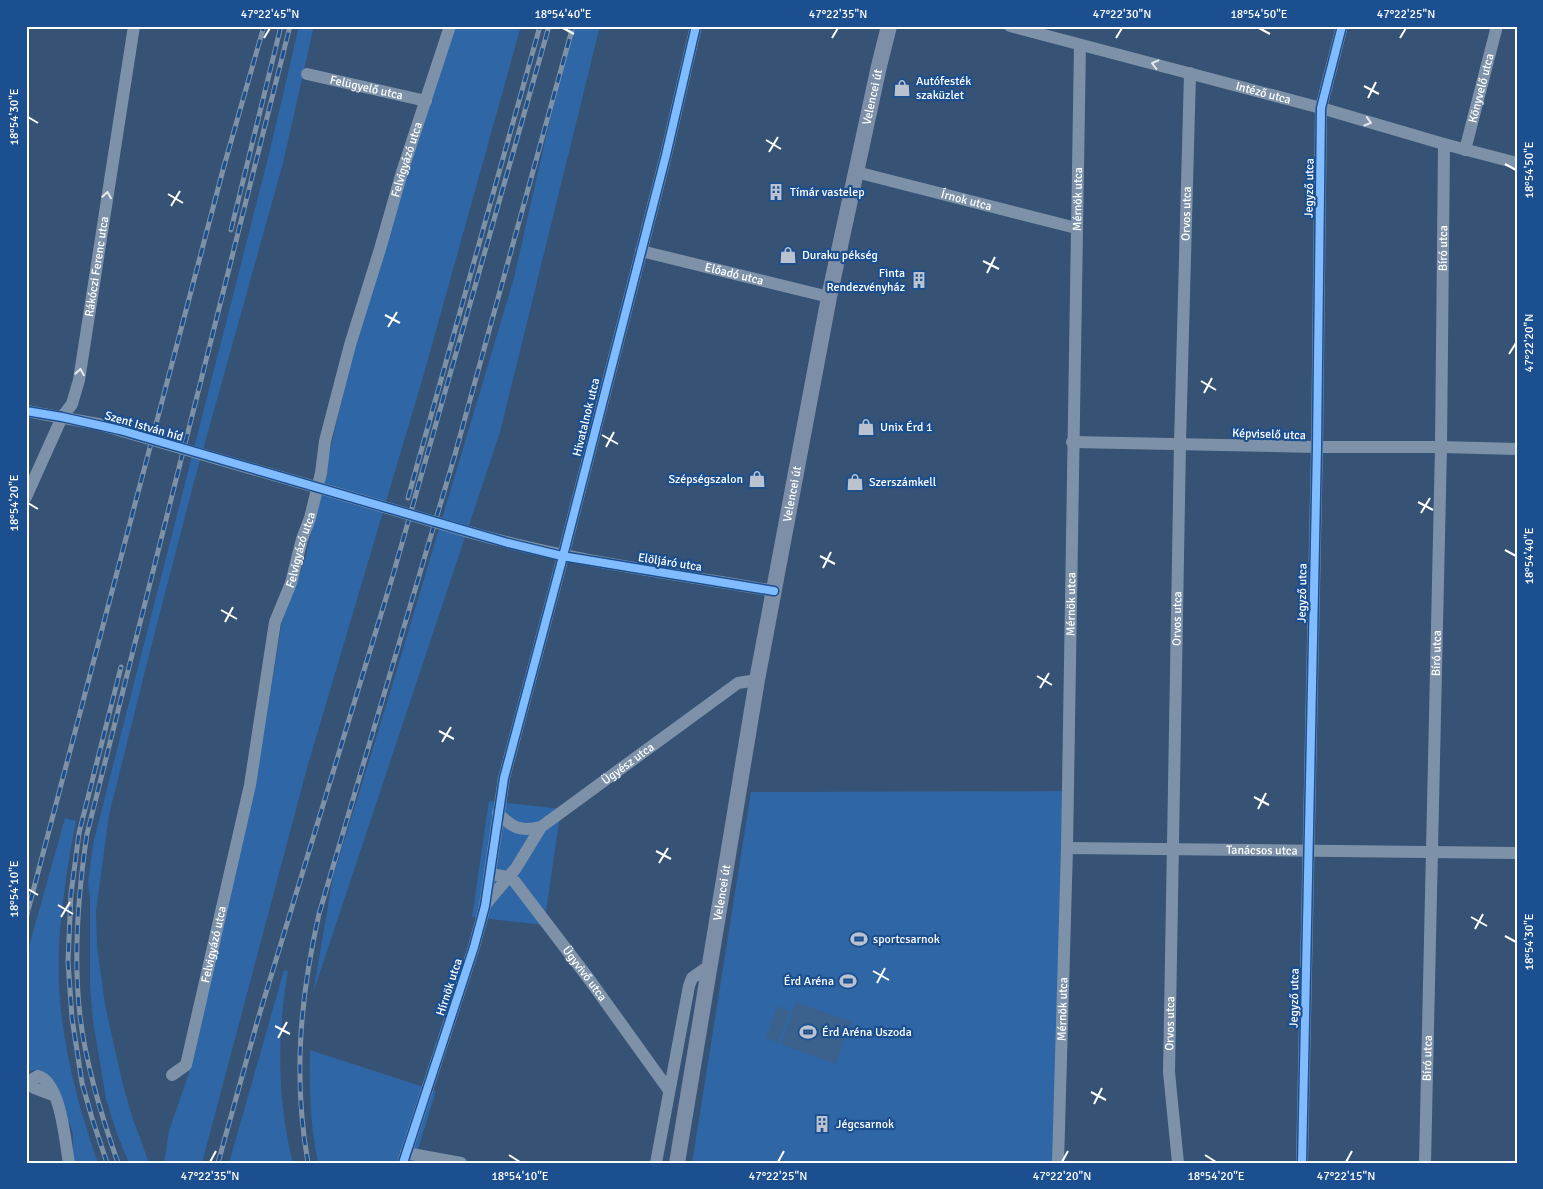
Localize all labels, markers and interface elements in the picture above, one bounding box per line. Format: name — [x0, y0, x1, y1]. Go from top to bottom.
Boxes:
text: 47°22'45"N — [241, 7, 299, 22]
text: 18°54'40"E — [534, 7, 592, 22]
text: 47°22'35"N — [809, 7, 867, 22]
text: 47°22'30"N — [1093, 7, 1151, 22]
text: 18°54'50"E — [1230, 7, 1288, 22]
text: 47°22'25"N — [1377, 7, 1435, 22]
street label: Könyvelő utca — [1465, 52, 1498, 125]
one-way arrow — [1151, 59, 1160, 70]
street label: Velencei út — [859, 68, 886, 126]
street label: Felügyelő utca — [328, 72, 404, 104]
place label: Autófesték szaküzlet — [916, 74, 971, 103]
shop icon: Autófesték szaküzlet — [892, 78, 912, 98]
street label: Intéző utca — [1234, 79, 1293, 108]
text: 18°54'30"E — [7, 88, 22, 146]
one-way arrow — [1363, 116, 1371, 126]
street label: Felvigyázó utca — [388, 120, 426, 199]
text: 18°54'50"E — [1522, 141, 1537, 199]
street label: Jegyző utca — [1301, 158, 1318, 218]
street label: Mérnök utca — [1070, 167, 1086, 231]
building icon: Tímár vastelep — [766, 182, 786, 202]
place label: Tímár vastelep — [790, 185, 865, 200]
street label: Orvos utca — [1178, 186, 1195, 241]
street label: Írnok utca — [939, 187, 993, 214]
one-way arrow — [102, 190, 112, 199]
street label: Rákóczi Ferenc utca — [82, 215, 112, 318]
street label: Bíró utca — [1436, 225, 1451, 271]
shop icon: Duraku pékség — [778, 245, 798, 265]
place label: Duraku pékség — [802, 248, 878, 263]
street label: Előadó utca — [703, 260, 765, 289]
place label: Finta Rendezvényház — [826, 266, 905, 295]
building icon: Finta Rendezvényház — [909, 270, 929, 290]
text: 47°22'20"N — [1522, 314, 1537, 372]
one-way arrow — [74, 368, 84, 377]
street label: Hivatalnok utca — [569, 376, 603, 458]
street label: Szent István híd — [103, 408, 185, 445]
shop icon: Unix Érd 1 — [856, 417, 876, 437]
place label: Unix Érd 1 — [880, 420, 933, 435]
street label: Képviselő utca — [1232, 426, 1306, 443]
street label: Velencei út — [780, 465, 805, 523]
shop icon: Szépségszalon — [747, 469, 767, 489]
place label: Szépségszalon — [668, 472, 743, 487]
shop icon: Szerszámkell — [845, 472, 865, 492]
text: 18°54'20"E — [7, 474, 22, 532]
place label: Szerszámkell — [869, 475, 937, 490]
street label: Felvigyázó utca — [283, 511, 319, 590]
text: 18°54'40"E — [1522, 527, 1537, 585]
street label: Elöljáró utca — [637, 550, 703, 575]
street label: Jegyző utca — [1294, 563, 1311, 623]
street label: Mérnök utca — [1063, 572, 1079, 636]
street label: Orvos utca — [1169, 591, 1185, 646]
street label: Bíró utca — [1429, 630, 1445, 676]
street label: Ügyész utca — [599, 740, 657, 788]
street label: Tanácsos utca — [1226, 843, 1298, 859]
text: 18°54'10"E — [7, 860, 22, 918]
street label: Velencei út — [710, 864, 734, 922]
street label: Felvigyázó utca — [198, 905, 230, 984]
text: 18°54'30"E — [1522, 913, 1537, 971]
sports icon: sportcsarnok — [849, 929, 869, 949]
place label: sportcsarnok — [873, 932, 940, 947]
street label: Ügyvivő utca — [559, 943, 610, 1005]
street label: Hírnök utca — [433, 956, 466, 1018]
street label: Jegyző utca — [1286, 968, 1303, 1028]
sports icon: Érd Aréna — [838, 971, 858, 991]
place label: Érd Aréna — [784, 974, 834, 989]
street label: Mérnök utca — [1054, 977, 1071, 1041]
street label: Orvos utca — [1162, 996, 1178, 1051]
sports icon: Érd Aréna Uszoda — [798, 1022, 818, 1042]
place label: Érd Aréna Uszoda — [822, 1025, 912, 1040]
street label: Bíró utca — [1420, 1035, 1436, 1081]
building icon: Jégcsarnok — [812, 1114, 832, 1134]
place label: Jégcsarnok — [836, 1117, 894, 1132]
text: 47°22'35"N — [181, 1169, 239, 1184]
text: 18°54'10"E — [491, 1169, 549, 1184]
text: 47°22'25"N — [749, 1169, 807, 1184]
text: 47°22'20"N — [1033, 1169, 1091, 1184]
text: 18°54'20"E — [1187, 1169, 1245, 1184]
text: 47°22'15"N — [1317, 1169, 1375, 1184]

